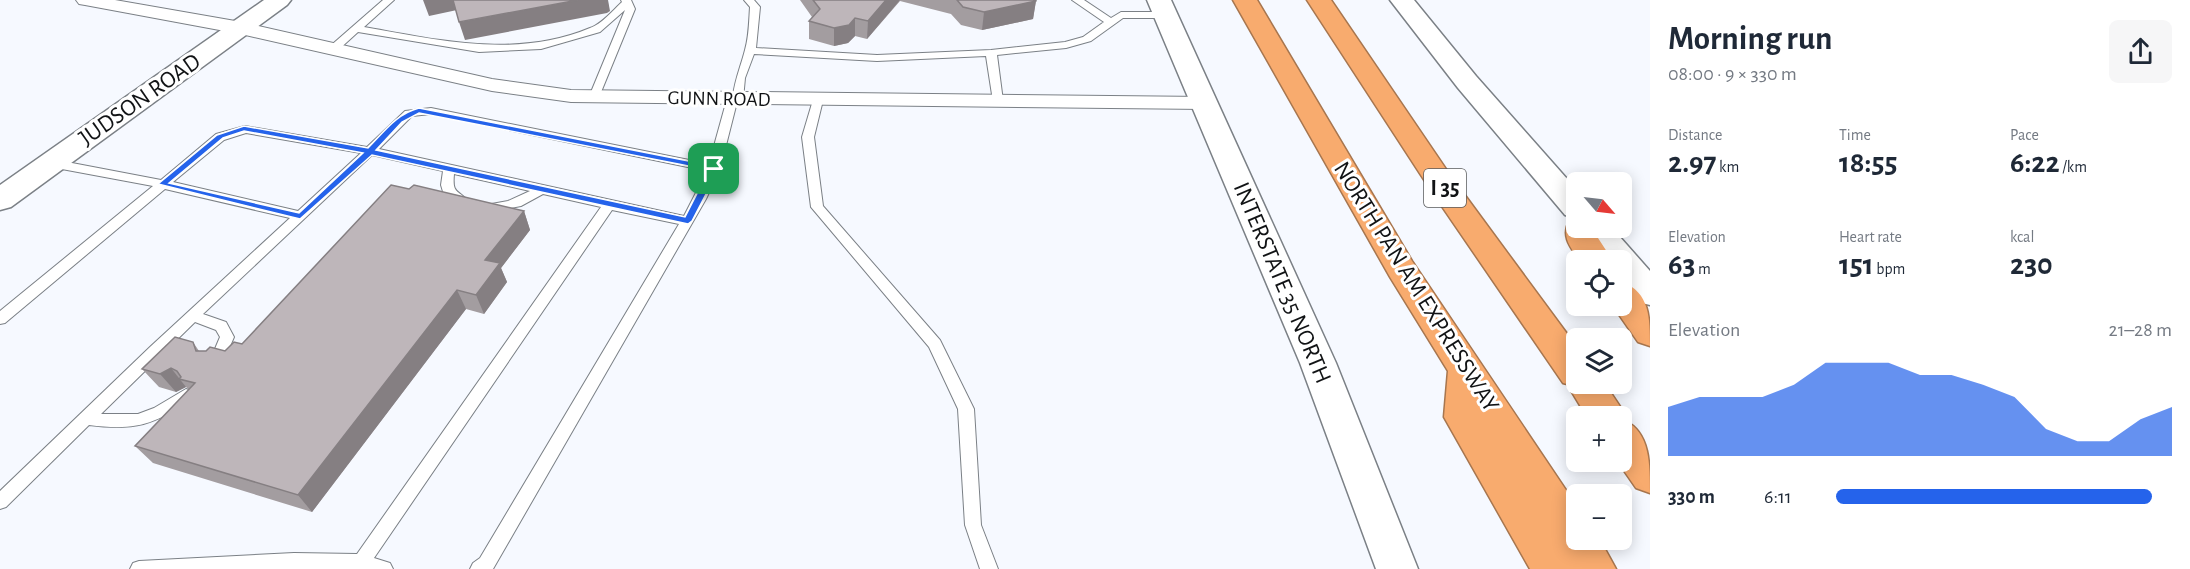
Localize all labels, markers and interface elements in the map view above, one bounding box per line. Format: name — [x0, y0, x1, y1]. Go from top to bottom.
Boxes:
button: share — [2109, 20, 2172, 83]
text: Morning run — [1668, 23, 1832, 56]
street label: JUDSON ROAD — [75, 49, 205, 151]
text: 08:00 · 9 × 330 m — [1668, 64, 1797, 84]
street label: GUNN ROAD — [667, 88, 771, 110]
text: Distance — [1668, 127, 1722, 143]
text: Time — [1839, 127, 1871, 143]
text: Pace — [2010, 127, 2039, 143]
pin — [688, 143, 739, 194]
text: 2.97 — [1668, 148, 1716, 178]
text: 18:55 — [1839, 148, 1897, 178]
text: 6:22 — [2010, 148, 2060, 178]
icon: arrive — [697, 152, 730, 185]
street label: NORTH PAN AM EXPRESSWAY — [1329, 158, 1503, 417]
text: km — [1716, 159, 1739, 175]
text: /km — [2060, 159, 2087, 175]
road number: I 35 — [1424, 169, 1466, 207]
north arrow — [1566, 172, 1632, 238]
map controls — [1566, 172, 1632, 550]
street label: INTERSTATE 35 NORTH — [1229, 179, 1335, 387]
text: Elevation — [1668, 229, 1726, 245]
text: Heart rate — [1839, 229, 1902, 245]
text: kcal — [2010, 229, 2034, 245]
button: locate — [1566, 250, 1632, 316]
text: 63 — [1668, 250, 1695, 280]
text: 151 — [1839, 250, 1874, 280]
text: 230 — [2010, 250, 2053, 280]
text: m — [1695, 261, 1711, 277]
text: bpm — [1874, 261, 1905, 277]
text: Elevation — [1668, 320, 1740, 340]
text: 21–28 m — [2109, 320, 2172, 340]
button: layers — [1566, 328, 1632, 394]
button: + — [1566, 406, 1632, 472]
button: − — [1566, 484, 1632, 550]
text: 330 m — [1668, 487, 1715, 507]
text: 6:11 — [1764, 487, 1792, 507]

